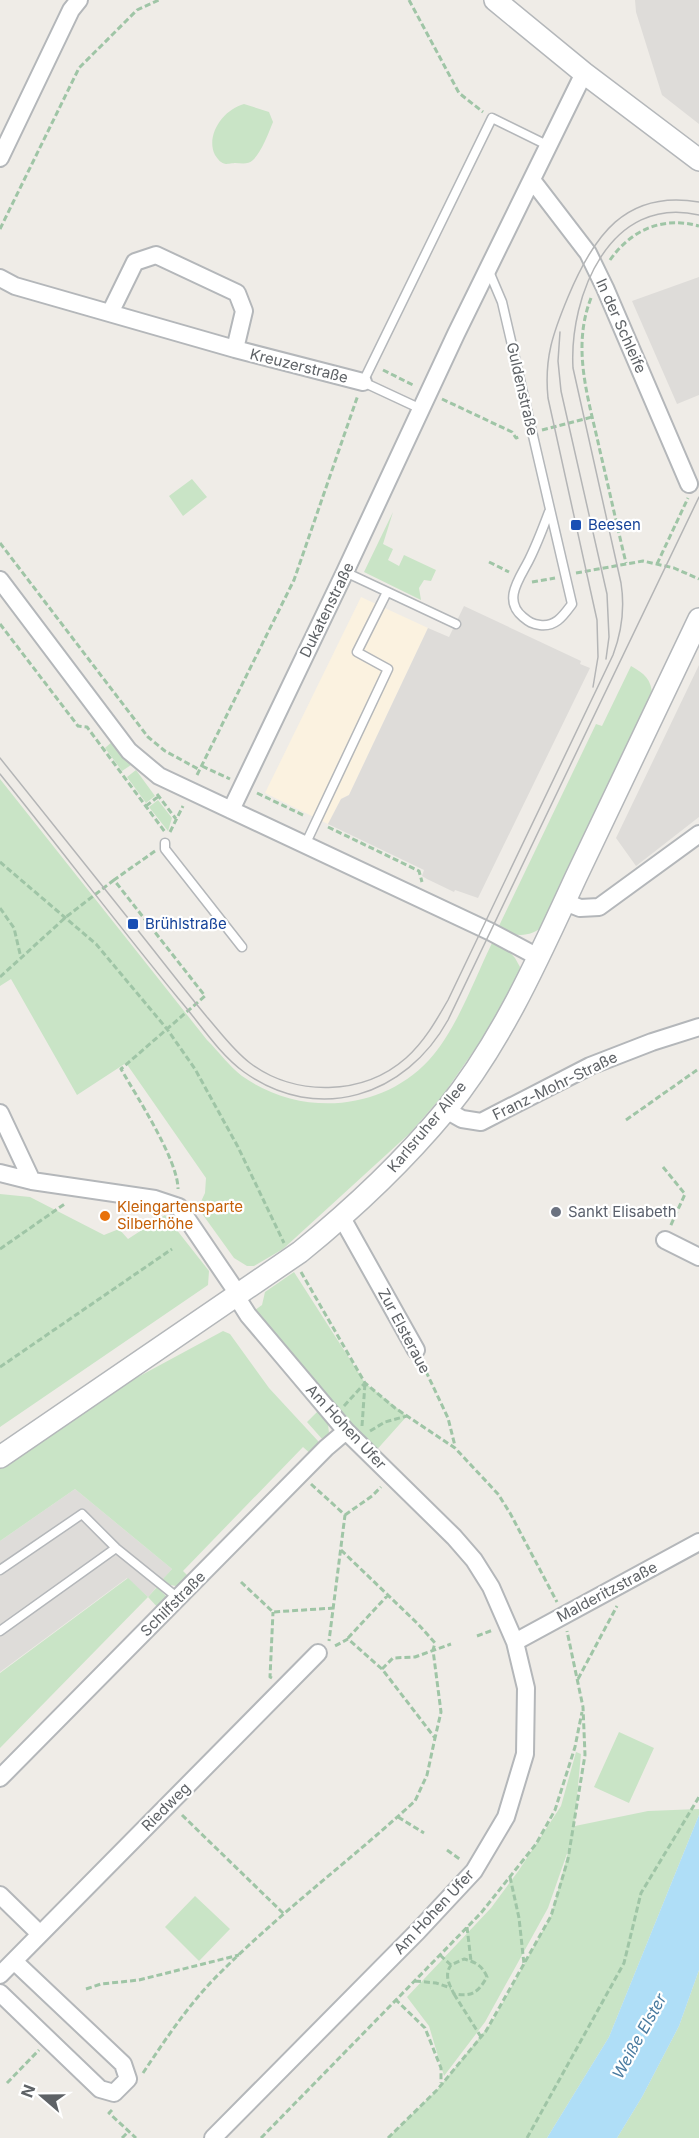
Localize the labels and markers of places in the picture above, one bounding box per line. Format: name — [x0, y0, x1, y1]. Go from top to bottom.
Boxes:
place label: Beesen — [588, 515, 641, 534]
marker: Beesen — [569, 518, 583, 532]
place label: Brühlstraße — [145, 914, 227, 933]
marker: Brühlstraße — [126, 917, 140, 931]
place label: Kleingartensparte Silberhöhe — [117, 1197, 243, 1233]
place label: Sankt Elisabeth — [568, 1202, 677, 1221]
marker: Sankt Elisabeth — [549, 1205, 563, 1219]
marker: Kleingartensparte Silberhöhe — [98, 1209, 112, 1223]

